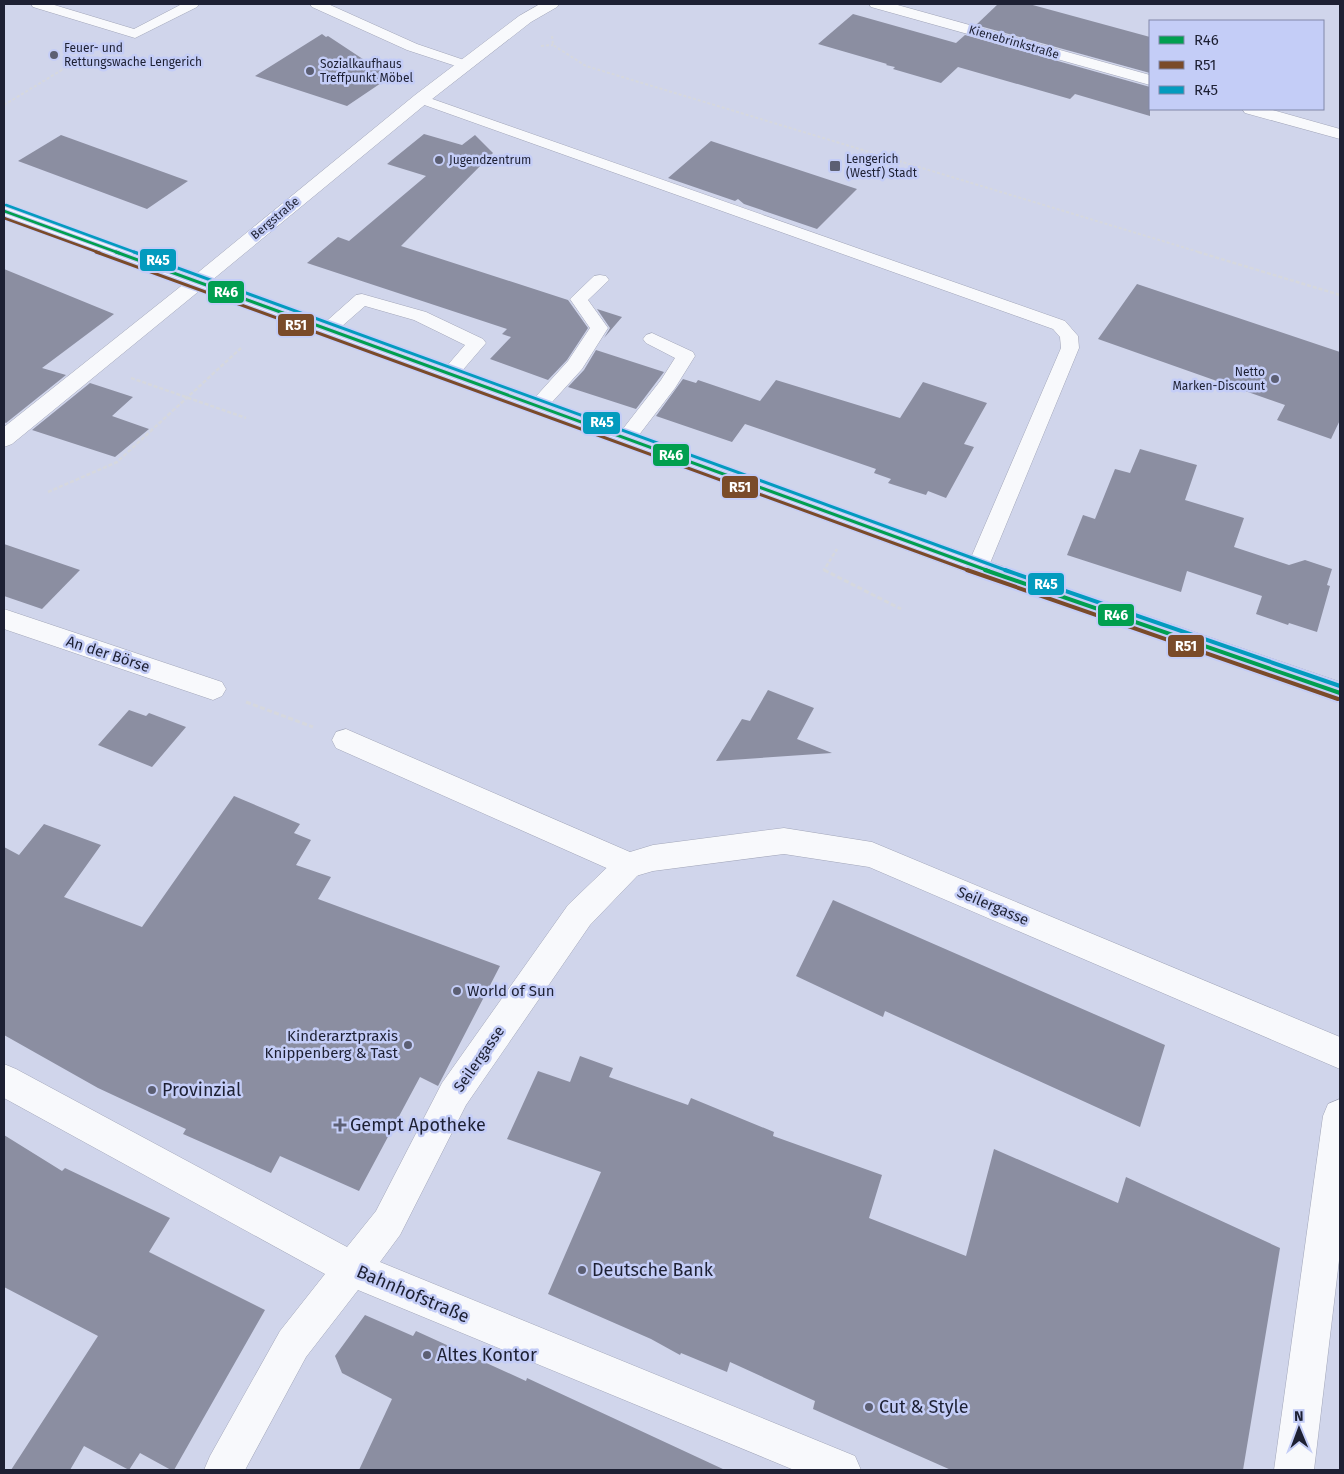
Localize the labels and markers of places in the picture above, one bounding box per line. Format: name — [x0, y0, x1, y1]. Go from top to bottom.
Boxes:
place label: Feuer- und Rettungswache Lengerich — [64, 41, 202, 69]
marker: Feuer- und Rettungswache Lengerich — [48, 49, 60, 61]
place label: Sozialkaufhaus Treffpunkt Möbel — [320, 57, 414, 85]
marker: Sozialkaufhaus Treffpunkt Möbel — [304, 65, 316, 77]
place label: Lengerich (Westf) Stadt — [846, 152, 918, 180]
place label: Jugendzentrum — [449, 153, 531, 167]
marker: Jugendzentrum — [433, 154, 445, 166]
marker: Lengerich (Westf) Stadt — [828, 159, 842, 173]
place label: Netto Marken-Discount — [1172, 365, 1266, 393]
marker: Netto Marken-Discount — [1269, 373, 1281, 385]
place label: World of Sun — [467, 982, 555, 1000]
marker: World of Sun — [451, 985, 463, 997]
place label: Kinderarztpraxis Knippenberg & Tast — [265, 1027, 399, 1062]
marker: Kinderarztpraxis Knippenberg & Tast — [402, 1039, 414, 1051]
place label: Provinzial — [162, 1079, 241, 1101]
marker: Provinzial — [146, 1084, 158, 1096]
place label: Gempt Apotheke — [350, 1114, 486, 1136]
marker: Gempt Apotheke — [334, 1119, 346, 1131]
place label: Deutsche Bank — [592, 1259, 714, 1281]
marker: Deutsche Bank — [576, 1264, 588, 1276]
place label: Altes Kontor — [437, 1344, 537, 1366]
marker: Altes Kontor — [421, 1349, 433, 1361]
place label: Cut & Style — [879, 1396, 968, 1418]
marker: Cut & Style — [863, 1401, 875, 1413]

